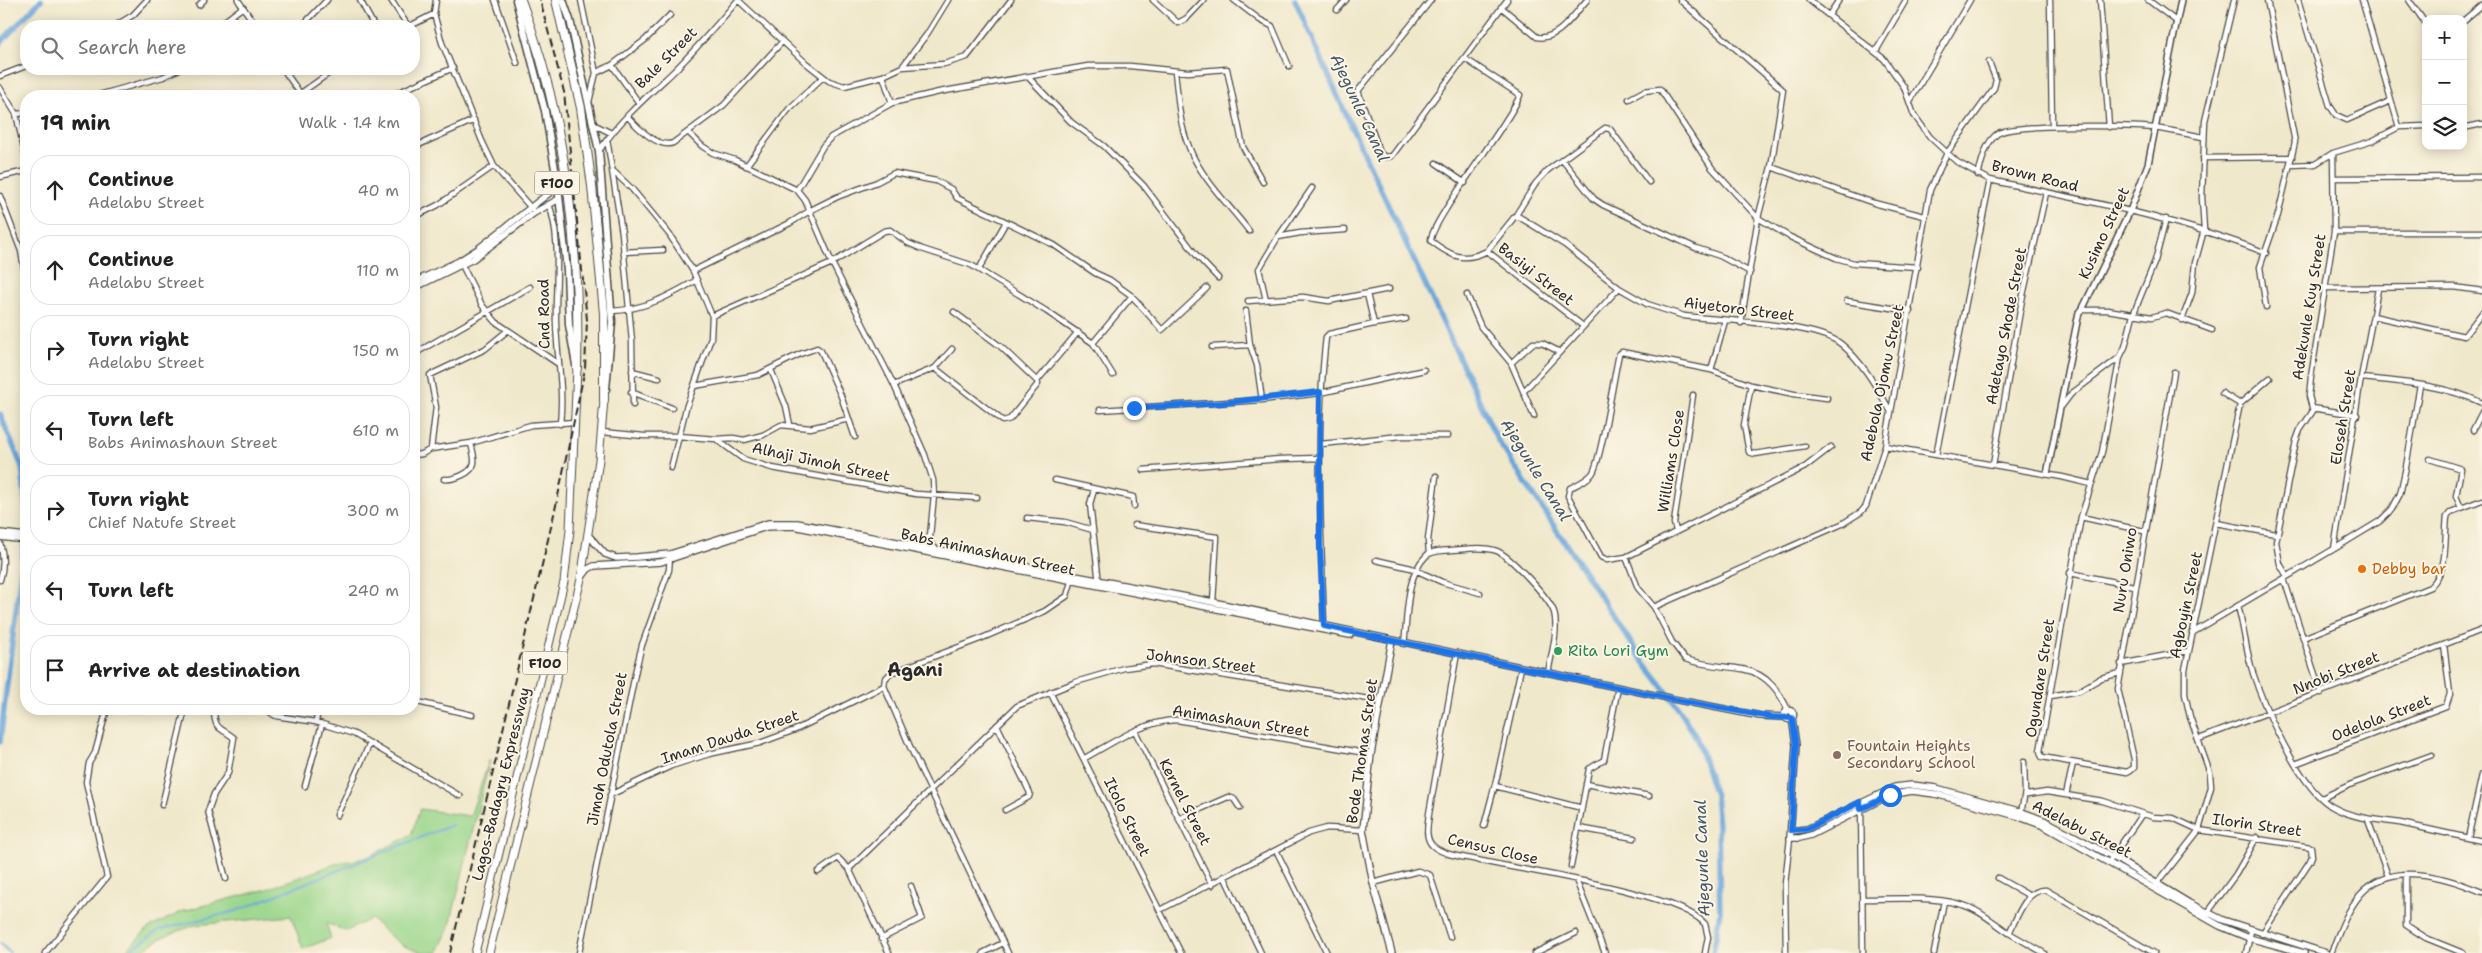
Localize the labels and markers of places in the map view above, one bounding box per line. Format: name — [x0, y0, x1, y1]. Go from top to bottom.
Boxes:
place label: Debby bar — [2372, 559, 2446, 579]
marker: Debby bar — [2356, 563, 2368, 575]
place label: Rita Lori Gym — [1568, 641, 1669, 661]
marker: Rita Lori Gym — [1552, 645, 1564, 657]
place label: Fountain Heights Secondary School — [1847, 736, 1976, 773]
marker: Fountain Heights Secondary School — [1831, 749, 1843, 761]

